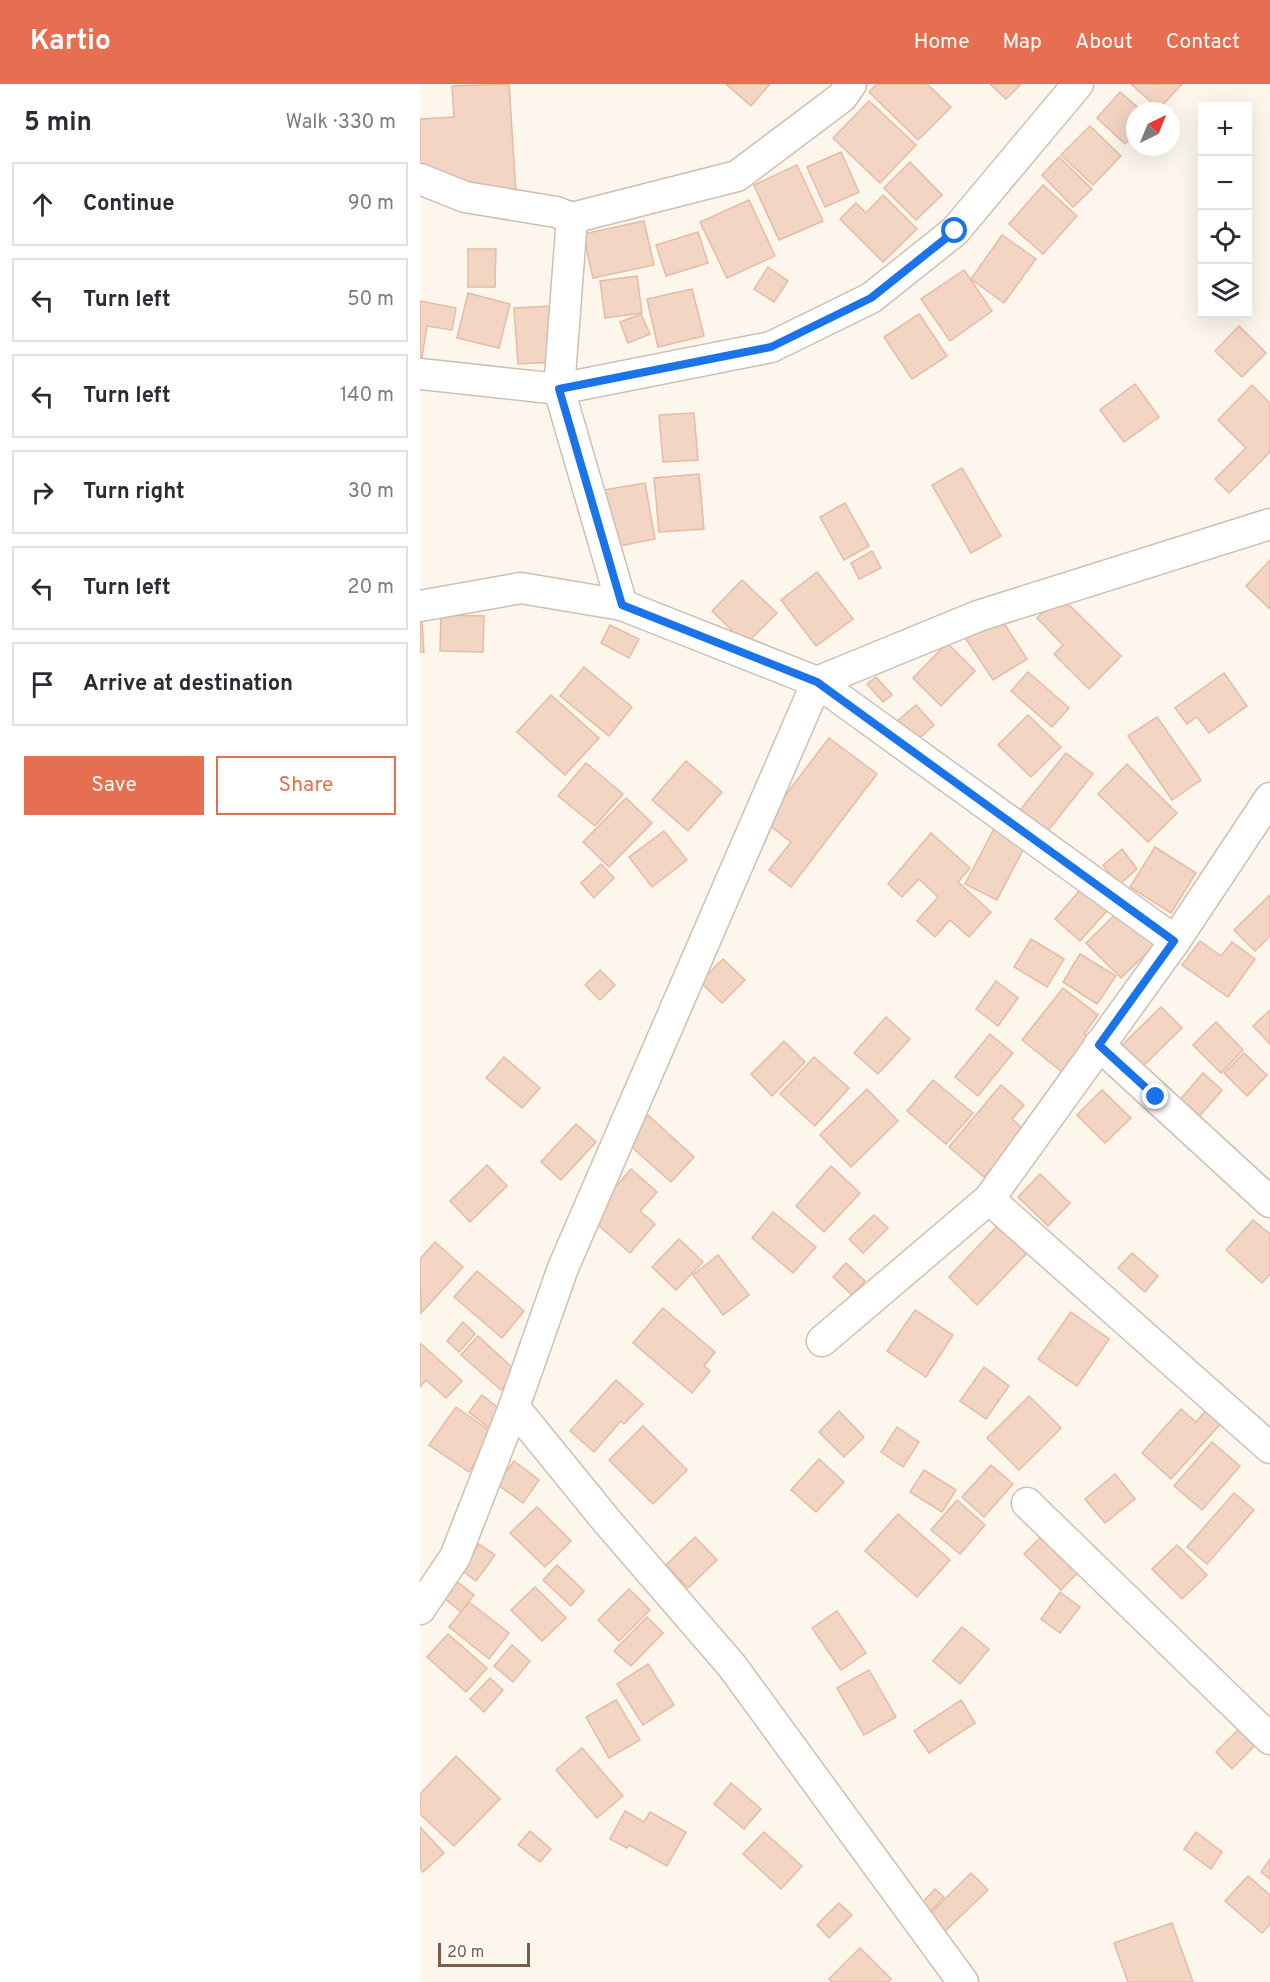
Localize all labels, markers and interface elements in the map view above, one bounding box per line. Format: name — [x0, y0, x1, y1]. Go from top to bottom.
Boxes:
text: Kartio — [30, 24, 111, 60]
text: Home — [914, 29, 970, 56]
text: Map — [1003, 29, 1042, 56]
text: About — [1075, 29, 1133, 56]
text: Contact — [1166, 29, 1240, 56]
north arrow — [1126, 102, 1180, 156]
map controls — [1198, 102, 1252, 318]
button: + — [1198, 102, 1252, 156]
text: 5 min — [24, 107, 92, 140]
text: Walk · 330 m — [286, 110, 396, 136]
button: − — [1198, 156, 1252, 210]
icon: ahead — [26, 188, 59, 221]
text: Continue — [83, 191, 174, 218]
text: 90 m — [348, 191, 394, 217]
button: locate — [1198, 210, 1252, 264]
route start — [941, 217, 967, 243]
button: layers — [1198, 264, 1252, 318]
icon: left — [26, 284, 59, 317]
text: Turn left — [83, 287, 171, 314]
text: 50 m — [347, 287, 394, 313]
icon: left — [26, 380, 59, 413]
text: Turn left — [83, 383, 171, 410]
text: 140 m — [340, 383, 394, 409]
icon: right — [26, 476, 59, 509]
text: Turn right — [83, 479, 185, 506]
text: 30 m — [348, 479, 394, 505]
icon: left — [26, 572, 59, 605]
text: Turn left — [83, 575, 171, 602]
text: 20 m — [347, 575, 394, 601]
icon: arrive — [26, 668, 59, 701]
text: Arrive at destination — [83, 671, 293, 698]
button: Save — [24, 756, 204, 815]
button: Share — [216, 756, 396, 815]
route end — [1142, 1083, 1168, 1109]
scale bar — [438, 1940, 530, 1968]
text: 20 m — [447, 1943, 484, 1963]

